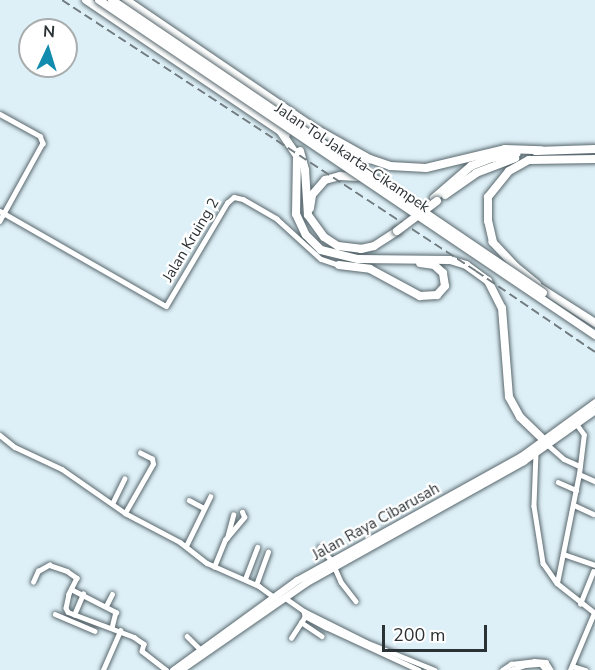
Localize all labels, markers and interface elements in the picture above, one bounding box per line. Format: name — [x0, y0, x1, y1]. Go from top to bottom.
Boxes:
north arrow — [18, 18, 78, 78]
text: N — [42, 21, 56, 43]
street label: Jalan Tol Jakarta–Cikampek — [271, 99, 433, 217]
street label: Jalan Kruing 2 — [159, 195, 223, 285]
street label: Jalan Raya Cibarusah — [309, 480, 443, 564]
scale bar — [385, 613, 490, 651]
text: 200 m — [393, 623, 445, 647]

